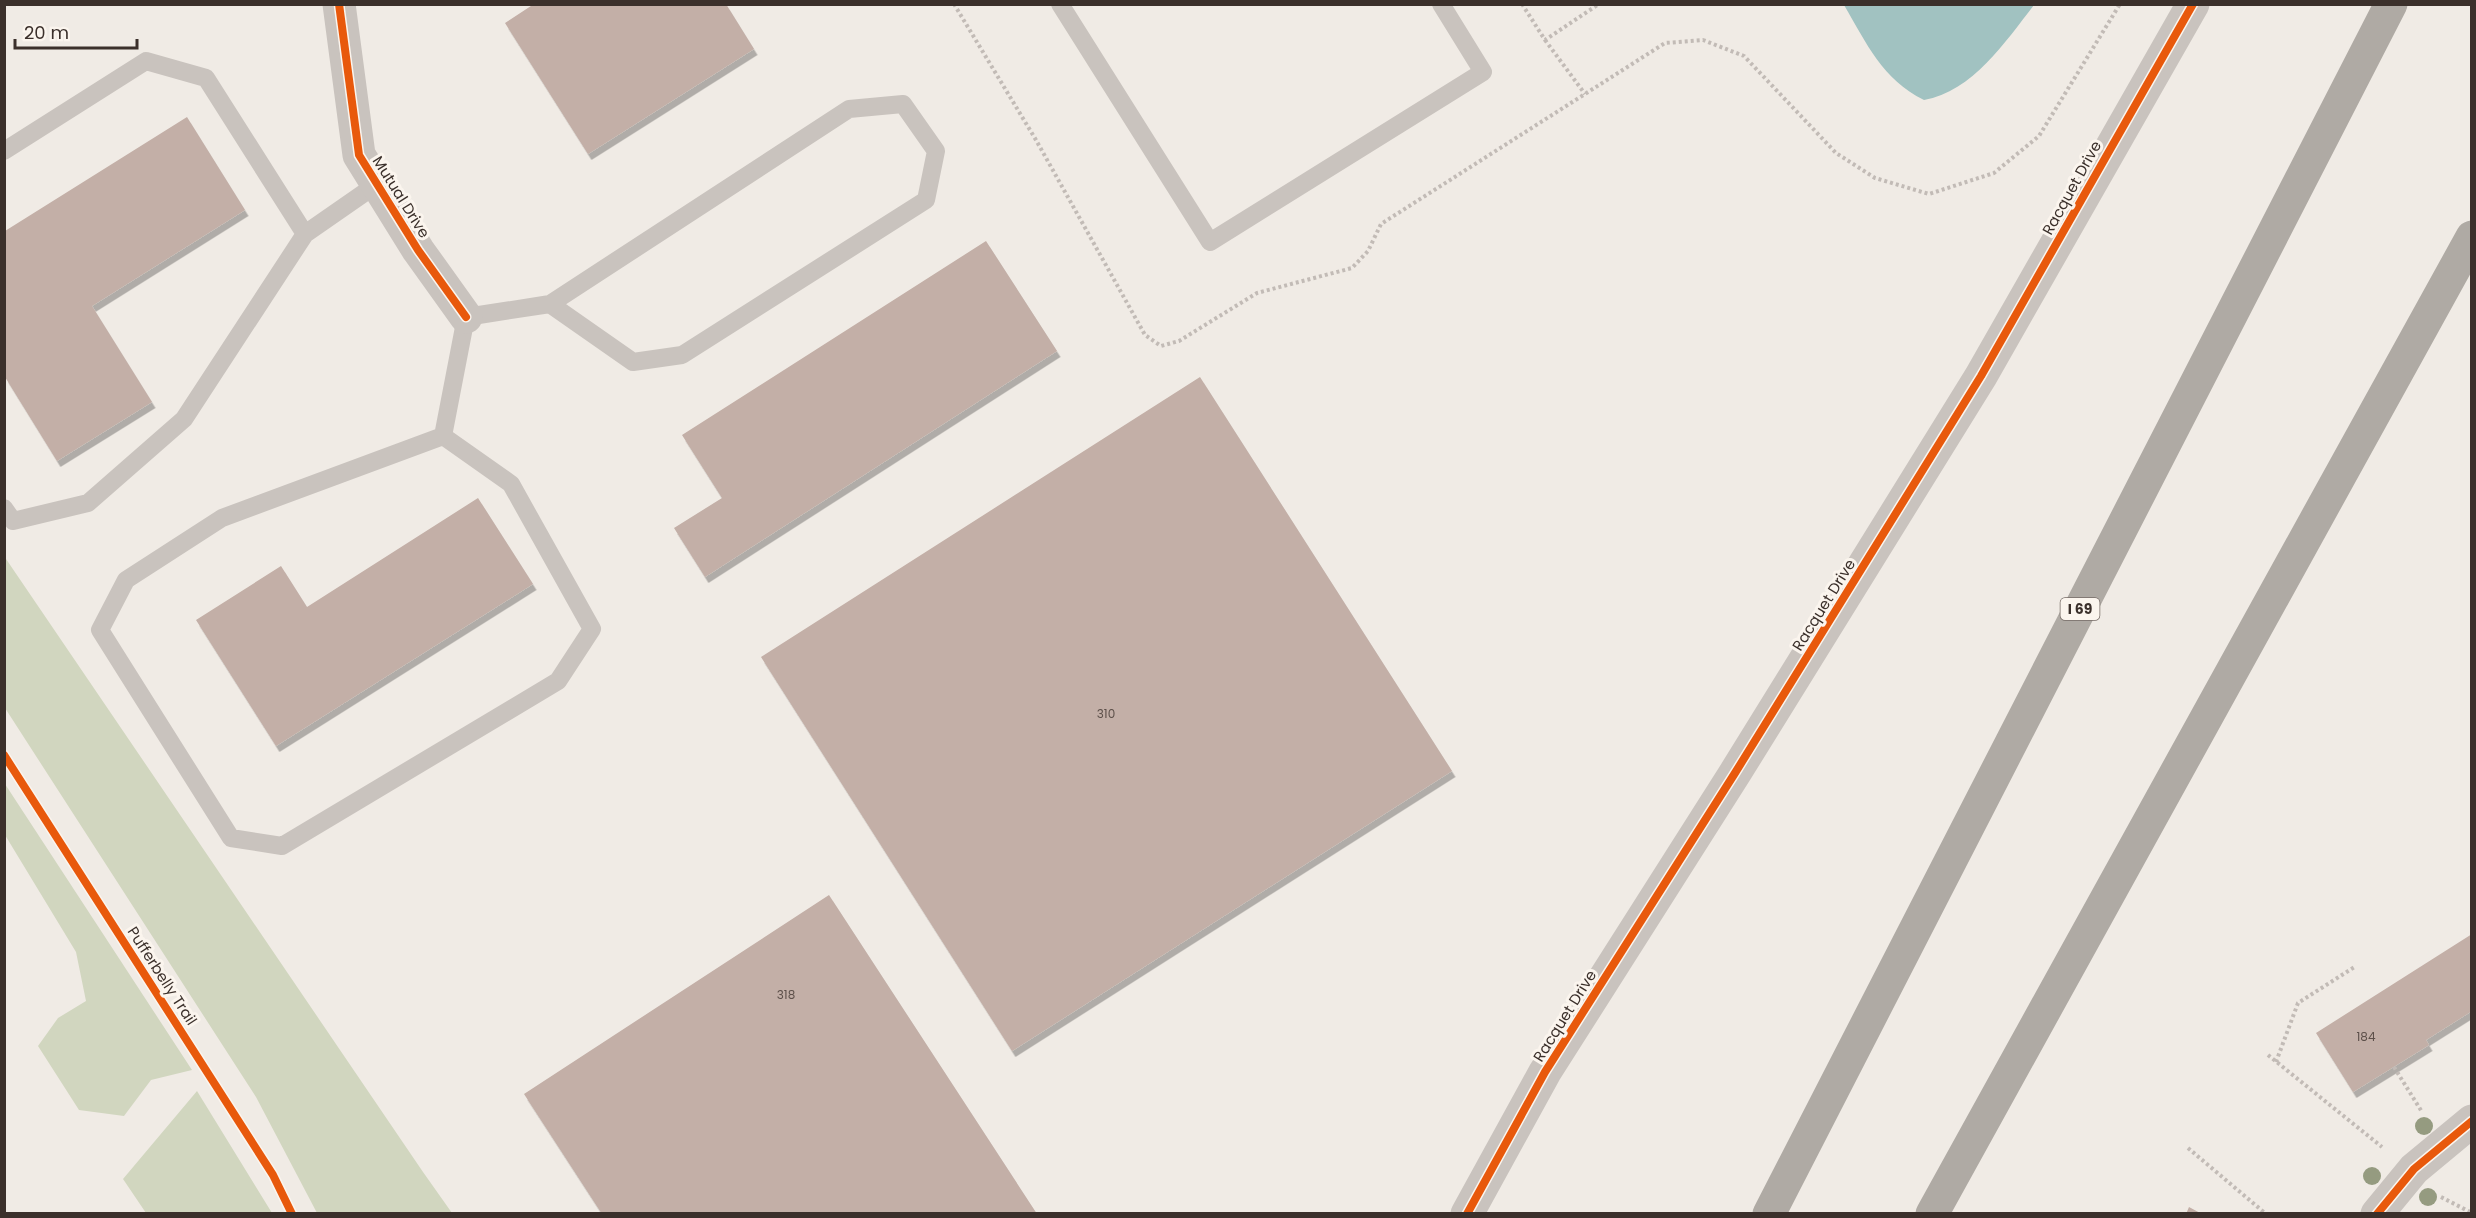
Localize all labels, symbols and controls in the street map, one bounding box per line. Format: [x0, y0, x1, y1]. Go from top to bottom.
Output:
scale bar [15, 12, 136, 50]
text: 20 m [24, 20, 69, 45]
street label: Racquet Drive [2037, 137, 2106, 239]
street label: Mutual Drive [368, 152, 435, 242]
street label: Racquet Drive [1787, 555, 1860, 655]
road number: I 69 [2060, 598, 2100, 620]
house number: 310 [1097, 705, 1115, 722]
street label: Pufferbelly Trail [123, 922, 202, 1029]
street label: Racquet Drive [1528, 966, 1601, 1066]
house number: 318 [777, 986, 795, 1003]
house number: 184 [2357, 1028, 2376, 1045]

